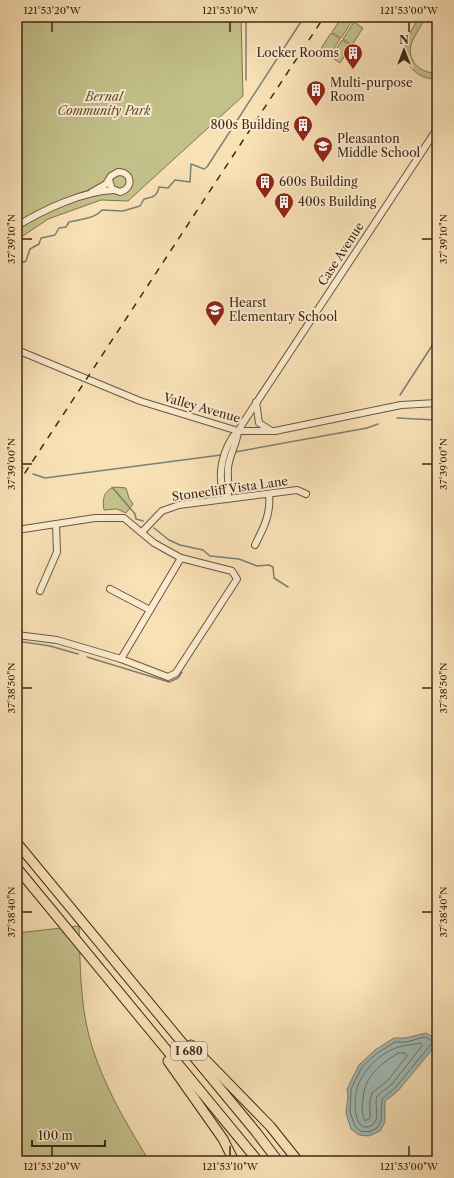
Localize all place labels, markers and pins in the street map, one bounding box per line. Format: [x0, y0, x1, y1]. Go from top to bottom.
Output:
building icon: Locker Rooms [342, 42, 364, 70]
place label: Locker Rooms [256, 45, 339, 60]
place label: Multi-purpose Room [330, 75, 413, 104]
building icon: Multi-purpose Room [305, 79, 327, 107]
building icon: 800s Building [292, 114, 314, 142]
place label: 800s Building [210, 117, 290, 132]
place label: Pleasanton Middle School [337, 131, 421, 160]
school or university icon: Pleasanton Middle School [312, 135, 334, 163]
building icon: 600s Building [254, 171, 276, 199]
place label: 600s Building [279, 174, 358, 189]
building icon: 400s Building [273, 191, 295, 219]
place label: 400s Building [298, 194, 377, 209]
place label: Hearst Elementary School [229, 295, 338, 324]
school or university icon: Hearst Elementary School [204, 299, 226, 327]

